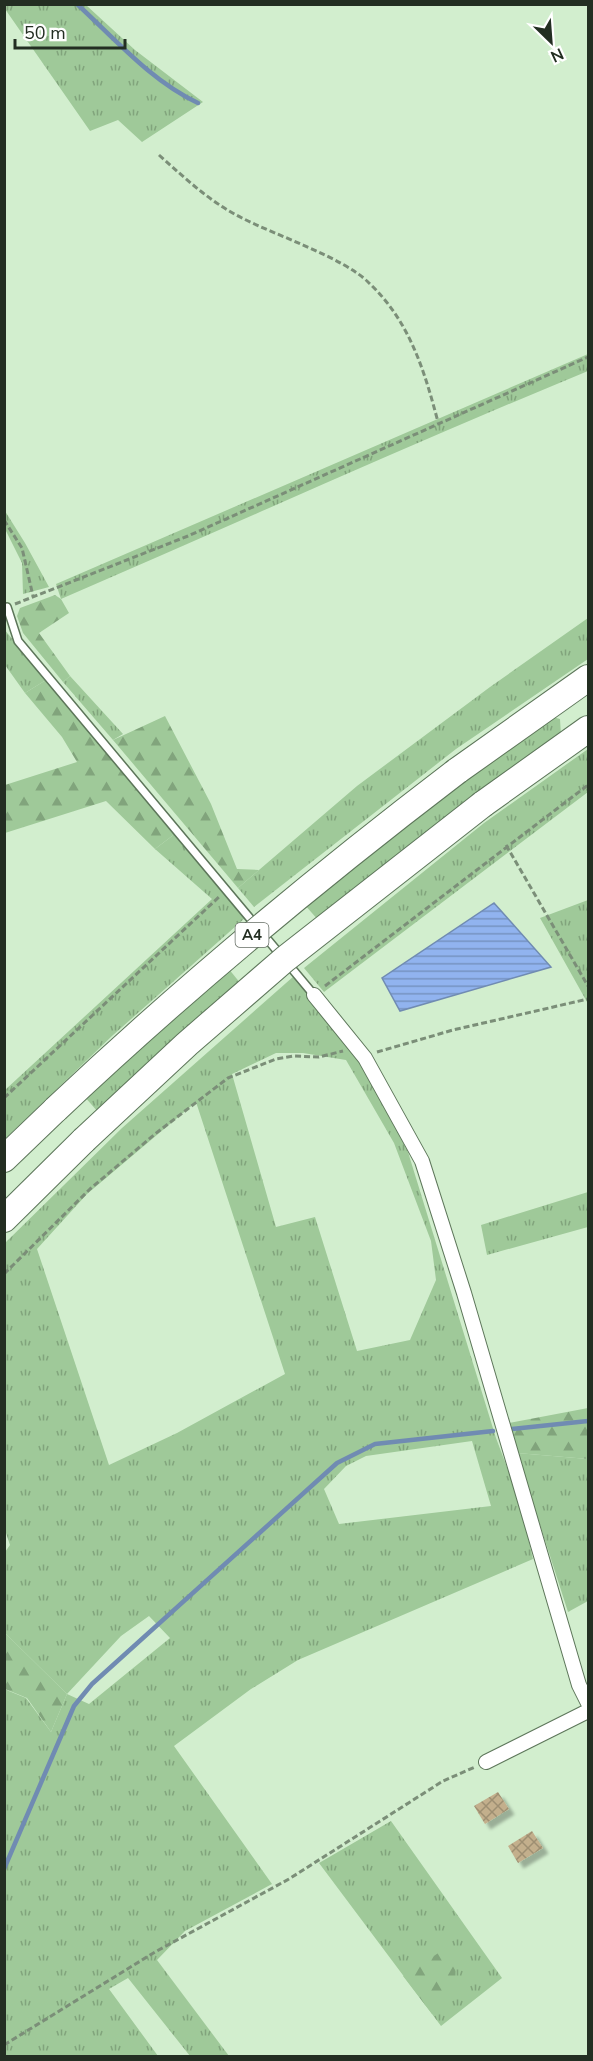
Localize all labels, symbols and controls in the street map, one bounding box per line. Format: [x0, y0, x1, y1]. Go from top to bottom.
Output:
scale bar [15, 12, 124, 50]
north arrow [521, 12, 581, 72]
text: 50 m [24, 21, 66, 45]
text: N [547, 42, 567, 67]
road number: A4 [236, 923, 268, 947]

